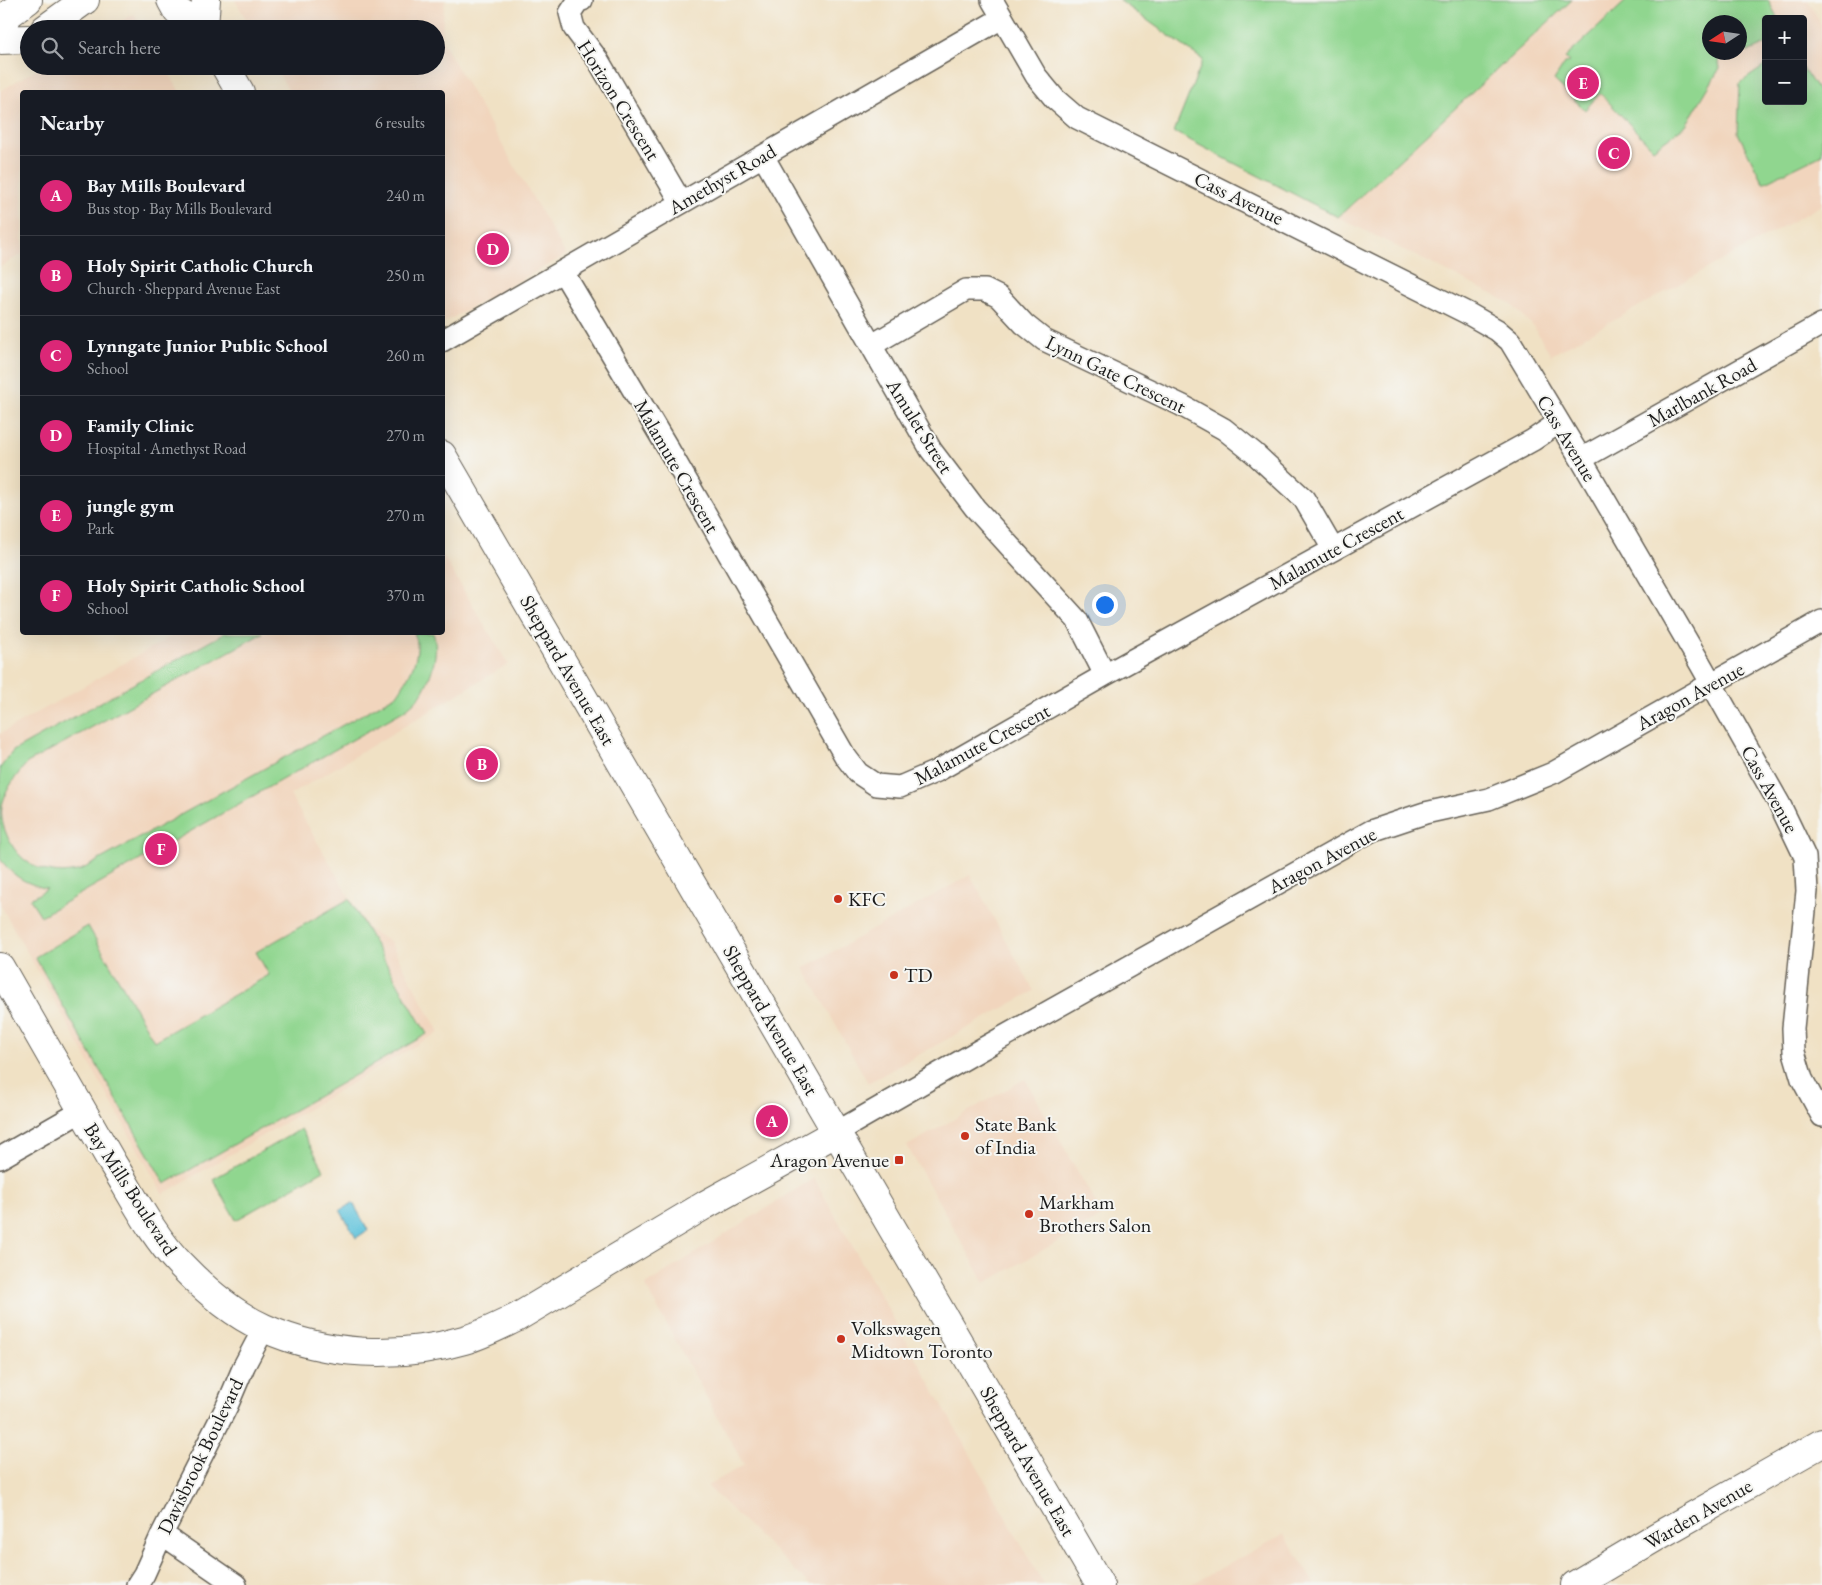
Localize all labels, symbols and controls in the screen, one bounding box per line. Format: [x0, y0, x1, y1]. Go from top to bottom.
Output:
north arrow [1702, 15, 1747, 60]
map controls [1762, 15, 1807, 105]
button: + [1762, 15, 1807, 60]
search box [20, 20, 445, 75]
icon: search [38, 34, 66, 62]
text: Search here [78, 35, 160, 60]
street label: Horizon Crescent [572, 35, 667, 166]
button: − [1762, 60, 1807, 105]
pin: E [1567, 64, 1599, 102]
text: Nearby [40, 109, 104, 136]
text: 6 results [375, 112, 425, 133]
pin: C [1598, 134, 1630, 172]
street label: Amethyst Road [663, 137, 781, 221]
street label: Cass Avenue [1190, 165, 1288, 231]
text: Bay Mills Boulevard [87, 173, 245, 198]
text: A [50, 185, 62, 206]
text: 240 m [386, 185, 425, 206]
text: Bus stop · Bay Mills Boulevard [87, 198, 272, 219]
pin: D [477, 230, 509, 268]
text: Holy Spirit Catholic Church [87, 253, 313, 278]
text: B [51, 265, 61, 286]
text: 250 m [386, 265, 425, 286]
text: Church · Sheppard Avenue East [87, 278, 280, 299]
street label: Lynn Gate Crescent [1042, 329, 1191, 419]
text: Lynngate Junior Public School [87, 333, 328, 358]
text: C [50, 345, 62, 366]
text: 260 m [386, 345, 425, 366]
street label: Marlbank Road [1643, 351, 1762, 433]
text: School [87, 358, 129, 379]
street label: Amulet Street [880, 373, 960, 479]
street label: Cass Avenue [1531, 390, 1603, 486]
street label: Malamute Crescent [628, 395, 726, 538]
text: Family Clinic [87, 413, 194, 438]
text: D [50, 425, 62, 446]
text: 270 m [386, 425, 425, 446]
text: Hospital · Amethyst Road [87, 438, 246, 459]
text: jungle gym [87, 493, 174, 518]
street label: Malamute Crescent [1264, 500, 1409, 596]
text: E [51, 505, 61, 526]
text: 270 m [386, 505, 425, 526]
text: Park [87, 518, 114, 539]
text: Holy Spirit Catholic School [87, 573, 305, 598]
text: F [52, 585, 60, 606]
text: 370 m [386, 585, 425, 606]
street label: Sheppard Avenue East [514, 590, 622, 750]
your location [1092, 592, 1118, 618]
text: School [87, 598, 129, 619]
street label: Aragon Avenue [1631, 656, 1749, 737]
street label: Malamute Crescent [910, 697, 1055, 791]
street label: Cass Avenue [1735, 740, 1805, 838]
pin: B [466, 745, 498, 783]
street label: Aragon Avenue [1262, 820, 1381, 900]
pin: F [145, 830, 177, 868]
place label: KFC [848, 886, 886, 912]
marker: KFC [832, 893, 844, 905]
street label: Sheppard Avenue East [717, 940, 825, 1100]
place label: TD [904, 962, 932, 988]
marker: TD [888, 969, 900, 981]
pin: A [756, 1102, 788, 1140]
place label: State Bank of India [975, 1111, 1057, 1160]
street label: Bay Mills Boulevard [78, 1118, 184, 1261]
marker: State Bank of India [959, 1130, 971, 1142]
place label: Aragon Avenue [769, 1147, 889, 1173]
marker: Aragon Avenue [893, 1154, 905, 1166]
place label: Markham Brothers Salon [1039, 1189, 1152, 1238]
marker: Markham Brothers Salon [1023, 1208, 1035, 1220]
place label: Volkswagen Midtown Toronto [851, 1315, 993, 1364]
marker: Volkswagen Midtown Toronto [835, 1333, 847, 1345]
street label: Davisbrook Boulevard [151, 1373, 249, 1538]
street label: Sheppard Avenue East [974, 1381, 1082, 1541]
street label: Warden Avenue [1639, 1472, 1757, 1555]

